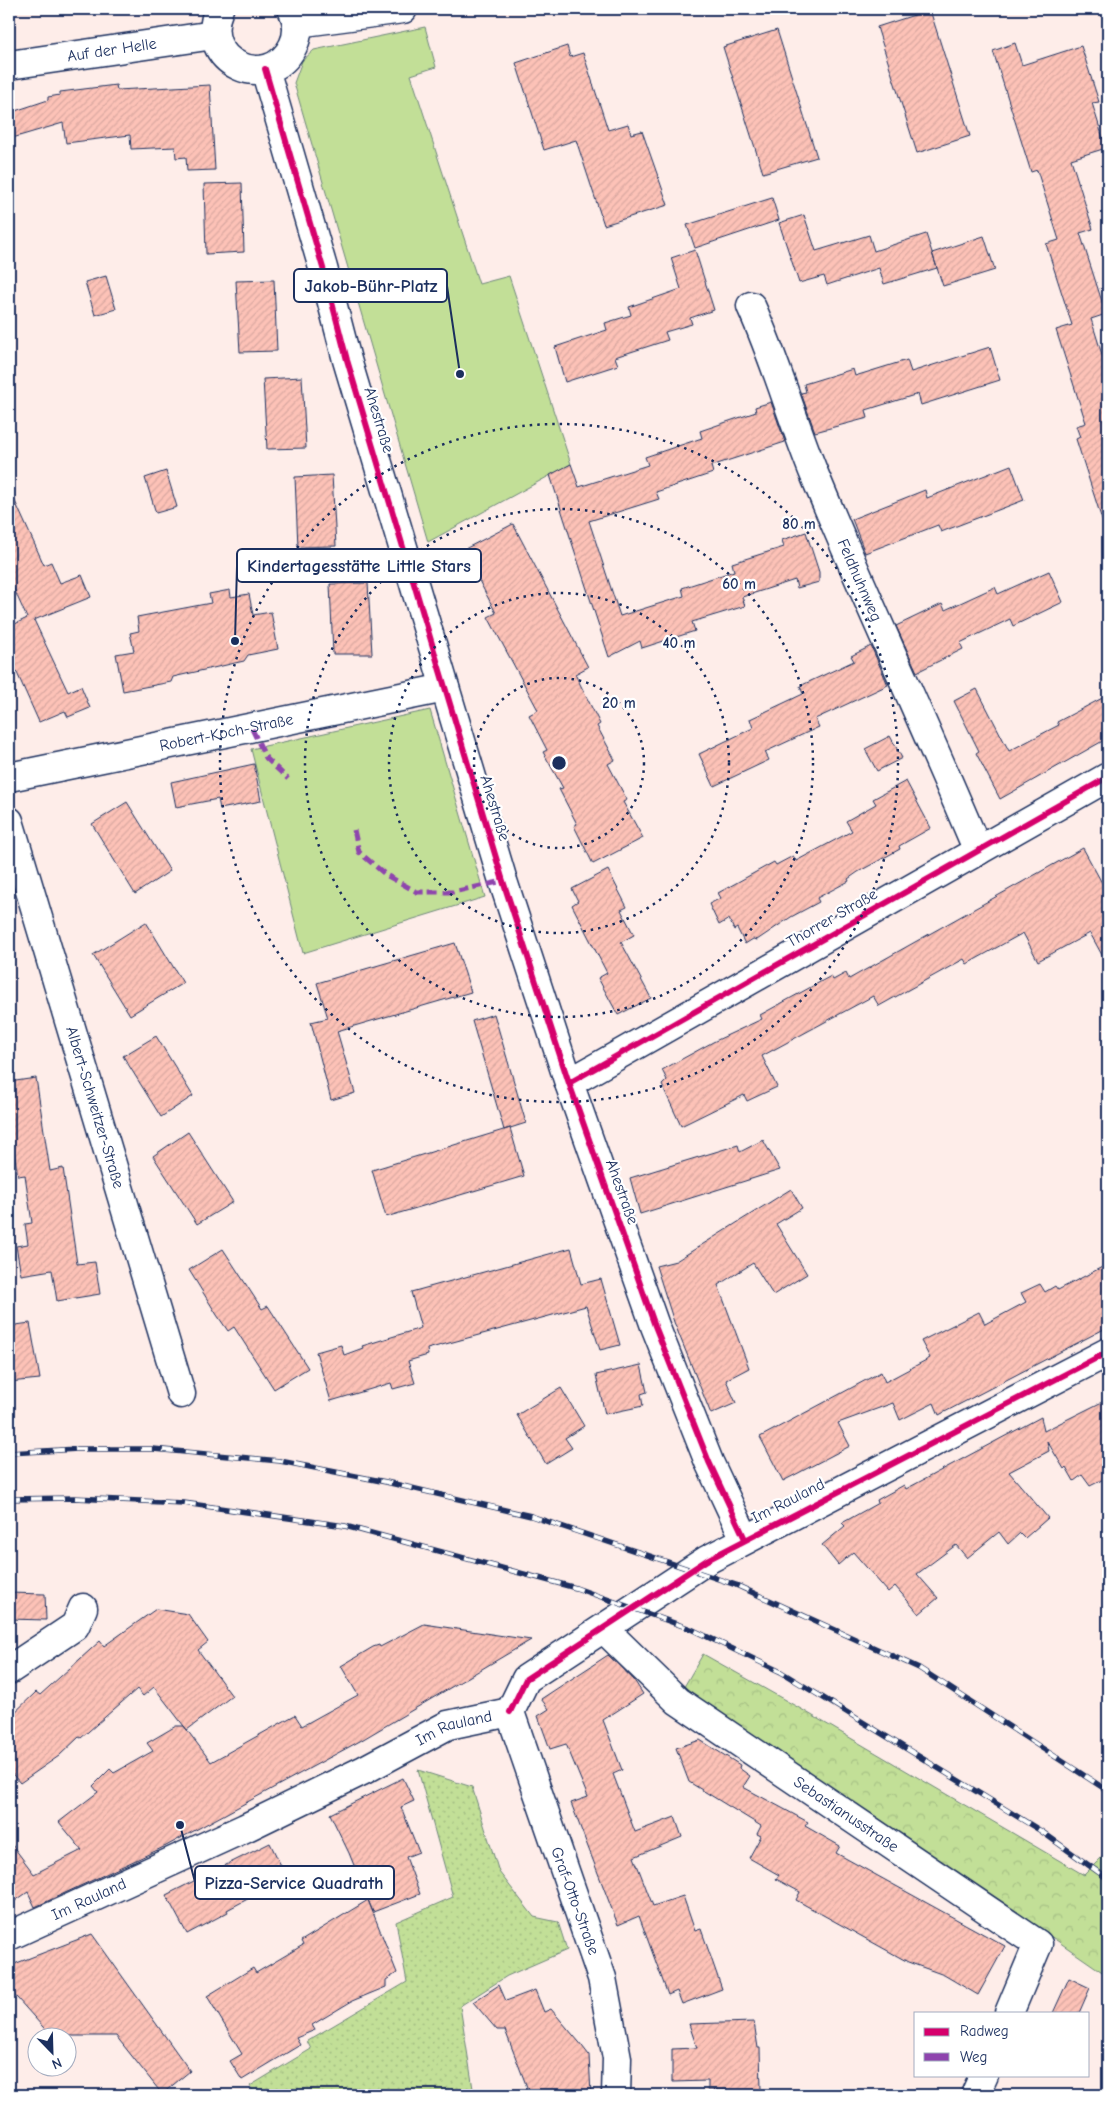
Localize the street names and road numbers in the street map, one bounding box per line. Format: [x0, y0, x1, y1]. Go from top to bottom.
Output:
street label: Auf der Helle [66, 35, 158, 65]
street label: Ahestraße [360, 385, 398, 455]
street label: Feldhuhnweg [834, 536, 885, 624]
street label: Robert-Koch-Straße [158, 710, 295, 755]
street label: Ahestraße [476, 773, 514, 843]
street label: Thorrer Straße [783, 885, 881, 951]
street label: Albert-Schweitzer-Straße [62, 1024, 128, 1191]
street label: Ahestraße [602, 1157, 642, 1227]
street label: Im Rauland [748, 1475, 828, 1527]
street label: Im Rauland [413, 1707, 494, 1750]
street label: Sebastianusstraße [790, 1773, 902, 1856]
street label: Graf-Otto-Straße [547, 1845, 603, 1957]
street label: Im Rauland [49, 1875, 129, 1924]

